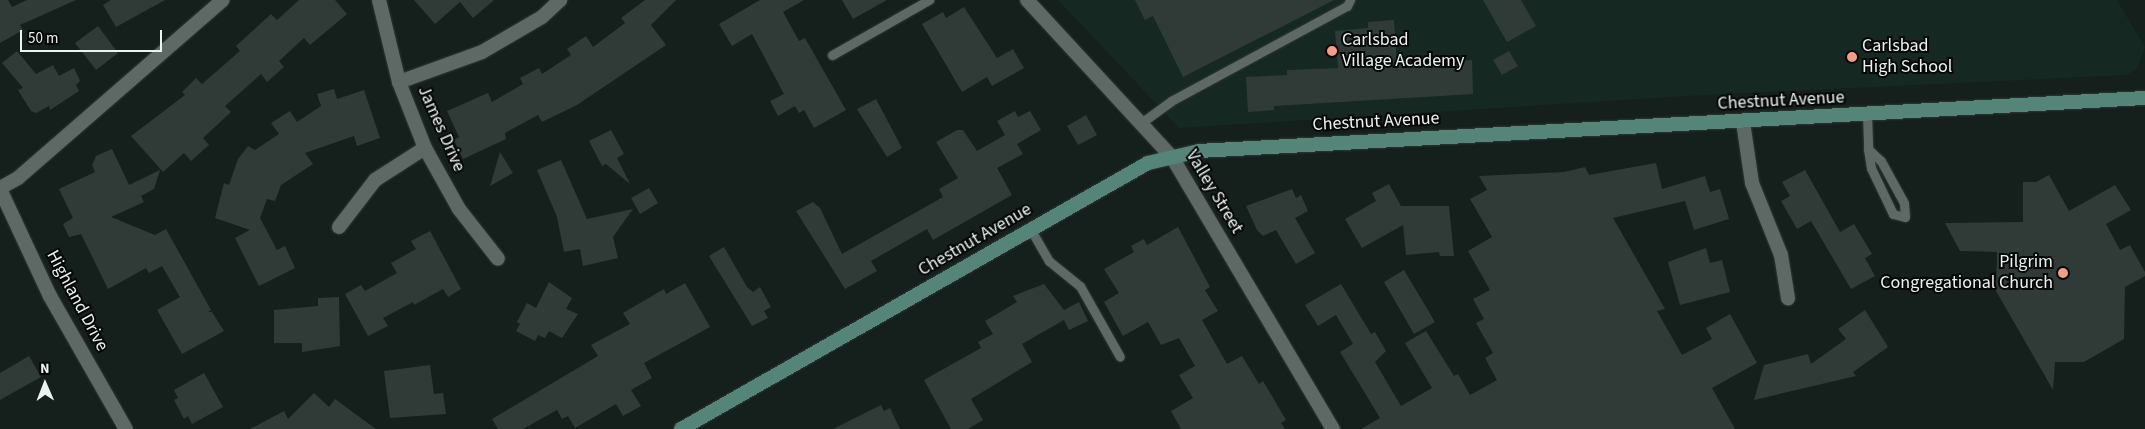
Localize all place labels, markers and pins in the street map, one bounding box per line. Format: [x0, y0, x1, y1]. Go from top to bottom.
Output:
place label: Carlsbad Village Academy [1342, 30, 1464, 72]
place label: Carlsbad High School [1862, 36, 1952, 78]
marker: Carlsbad Village Academy [1326, 45, 1338, 57]
marker: Carlsbad High School [1846, 51, 1858, 63]
place label: Pilgrim Congregational Church [1880, 252, 2053, 294]
marker: Pilgrim Congregational Church [2057, 267, 2069, 279]

